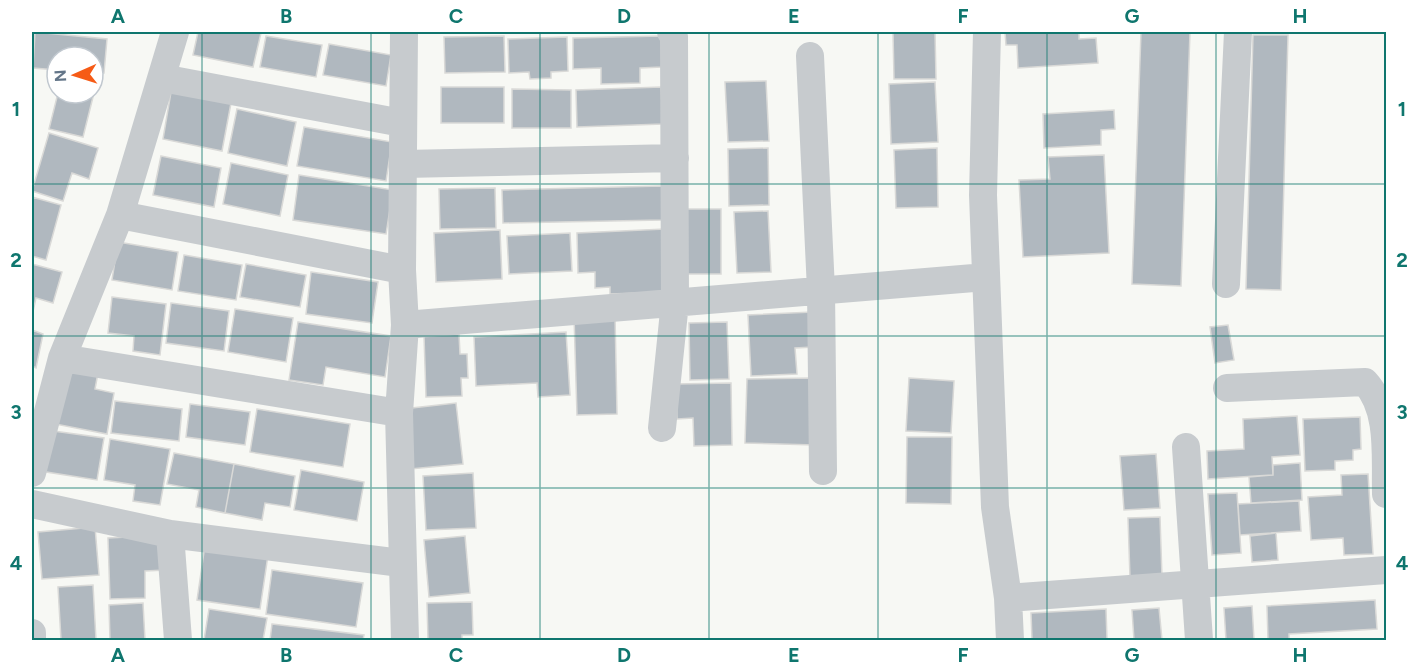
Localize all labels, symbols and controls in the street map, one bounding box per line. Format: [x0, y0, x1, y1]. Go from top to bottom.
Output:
text: A [111, 4, 126, 28]
text: B [280, 4, 292, 28]
text: C [449, 4, 463, 28]
text: D [617, 4, 631, 28]
text: E [788, 4, 800, 28]
text: F [957, 4, 969, 28]
text: G [1125, 4, 1140, 28]
text: H [1293, 4, 1308, 28]
north arrow [45, 45, 105, 105]
text: N [51, 69, 70, 82]
text: 1 [12, 97, 20, 121]
text: 1 [1398, 97, 1406, 121]
text: 2 [10, 248, 22, 272]
text: 2 [1396, 248, 1408, 272]
text: 3 [10, 400, 22, 424]
text: 3 [1396, 400, 1408, 424]
text: 4 [10, 551, 23, 575]
text: 4 [1396, 551, 1409, 575]
text: A [111, 643, 126, 667]
text: B [280, 643, 292, 667]
text: C [449, 643, 463, 667]
text: D [617, 643, 631, 667]
text: E [788, 643, 800, 667]
text: F [957, 643, 969, 667]
text: G [1125, 643, 1140, 667]
text: H [1293, 643, 1308, 667]

